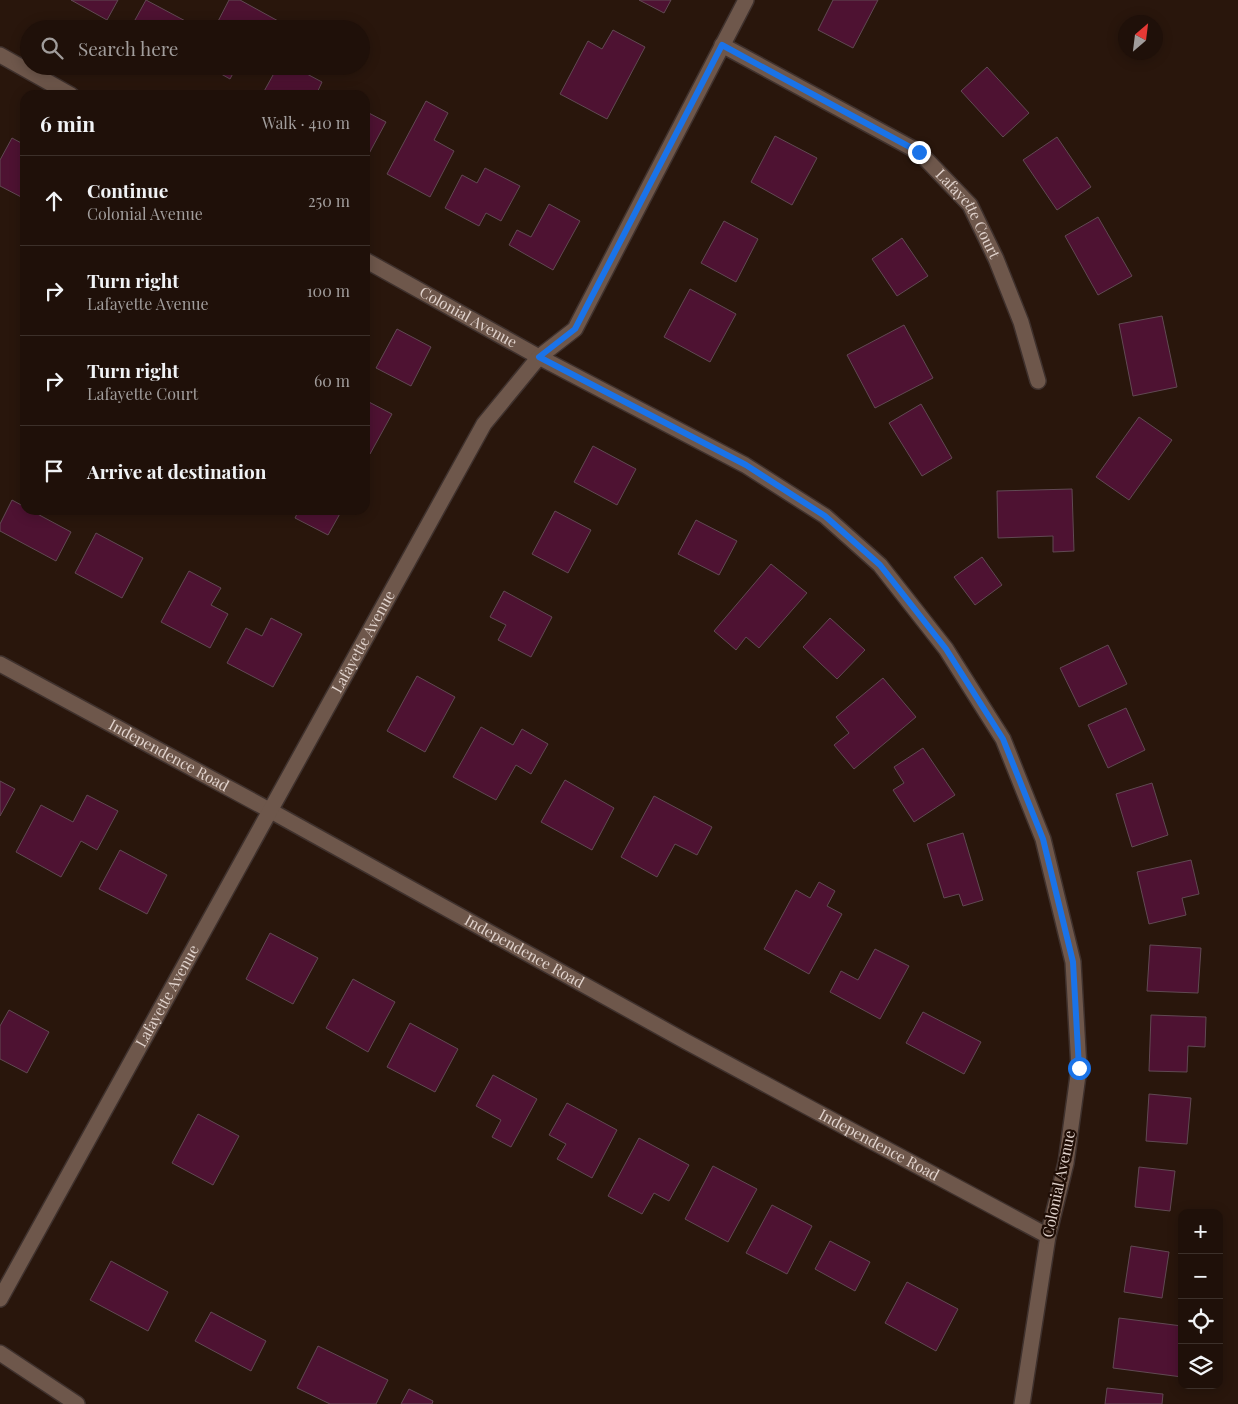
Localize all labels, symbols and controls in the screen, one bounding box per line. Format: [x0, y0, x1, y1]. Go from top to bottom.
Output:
north arrow [1118, 15, 1163, 60]
search box [20, 20, 370, 75]
icon: search [38, 34, 66, 62]
text: Search here [78, 35, 178, 61]
text: 6 min [40, 109, 95, 137]
text: Walk · 410 m [262, 112, 350, 133]
route end [908, 141, 931, 164]
street label: Lafayette Court [932, 164, 1006, 262]
text: Continue [87, 177, 168, 203]
icon: ahead [40, 187, 68, 215]
text: 250 m [308, 190, 350, 211]
text: Colonial Avenue [87, 203, 203, 224]
text: Turn right [87, 267, 179, 293]
icon: right [40, 277, 68, 305]
text: 100 m [307, 280, 350, 301]
street label: Colonial Avenue [416, 281, 521, 352]
text: Lafayette Avenue [87, 293, 209, 314]
text: Turn right [87, 357, 179, 383]
icon: right [40, 367, 68, 395]
text: 60 m [314, 370, 350, 391]
text: Lafayette Court [87, 383, 198, 404]
icon: arrive [40, 457, 68, 485]
text: Arrive at destination [87, 458, 267, 484]
street label: Lafayette Avenue [326, 587, 399, 696]
street label: Independence Road [106, 714, 233, 795]
street label: Independence Road [461, 910, 588, 992]
street label: Lafayette Avenue [130, 941, 203, 1051]
route start [1068, 1057, 1091, 1080]
street label: Independence Road [816, 1104, 943, 1185]
street label: Colonial Avenue [1037, 1129, 1079, 1239]
map controls [1178, 1209, 1223, 1389]
button: + [1178, 1209, 1223, 1254]
button: − [1178, 1254, 1223, 1299]
button: locate [1178, 1299, 1223, 1344]
button: layers [1178, 1344, 1223, 1389]

